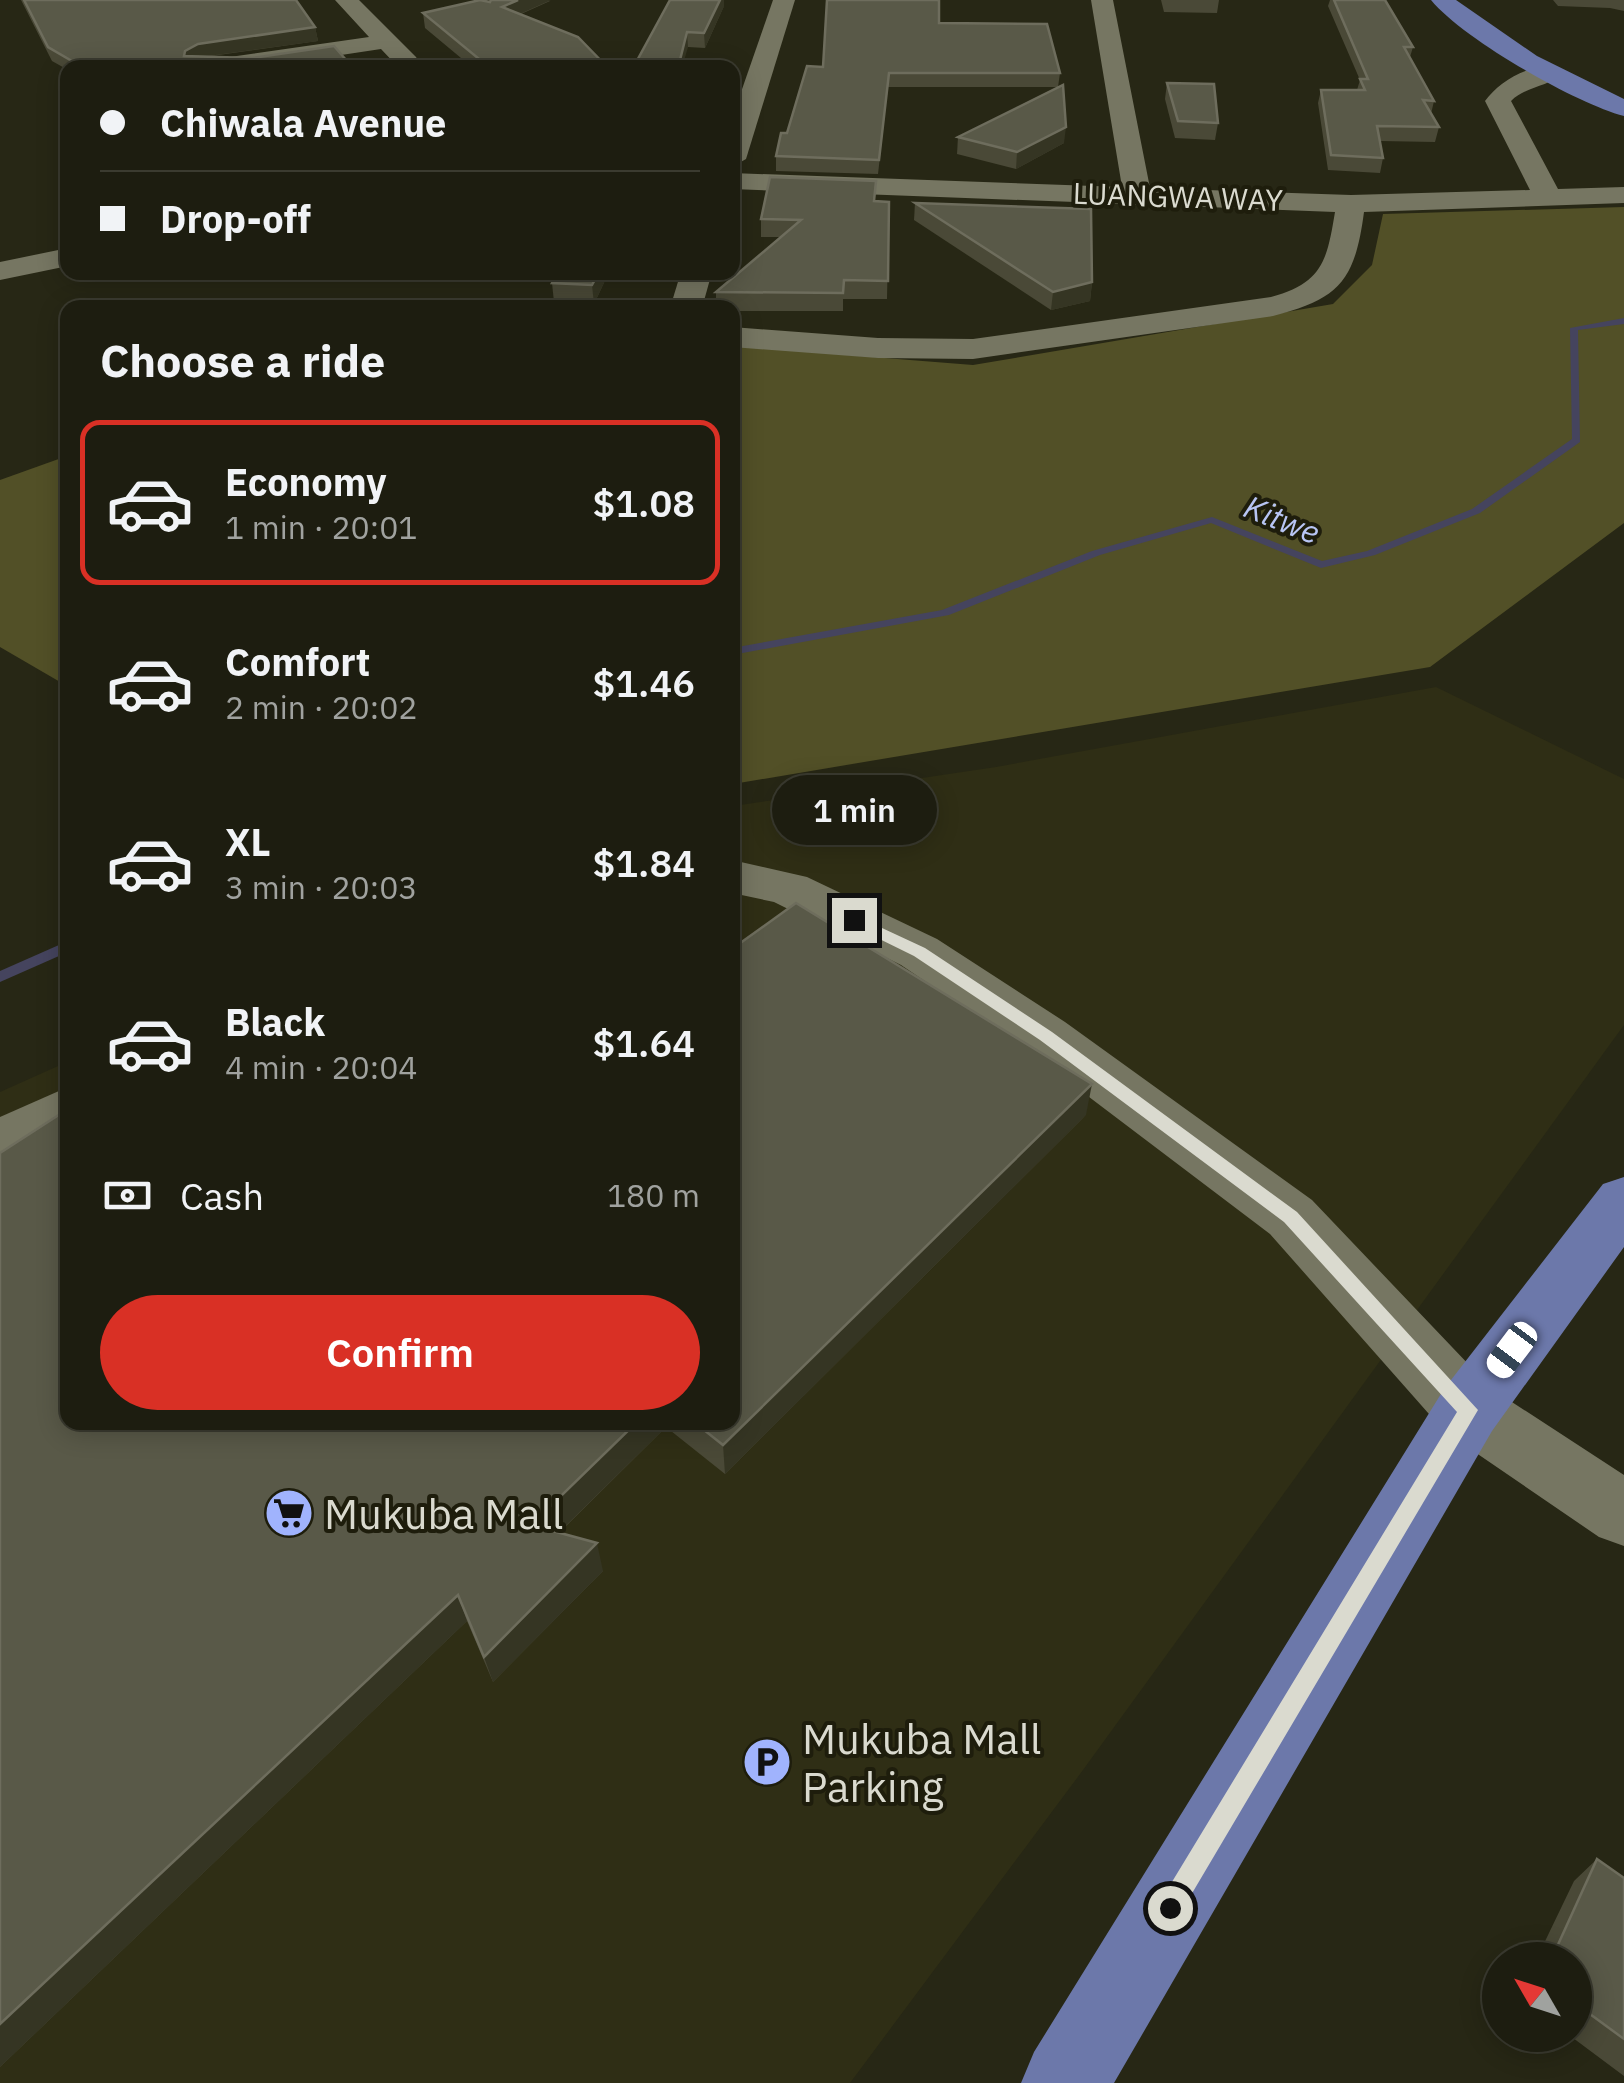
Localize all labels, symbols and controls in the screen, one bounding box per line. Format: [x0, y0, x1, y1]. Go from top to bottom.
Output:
text: Chiwala Avenue [160, 98, 446, 147]
street label: LUANGWA WAY [1072, 173, 1284, 219]
text: Drop-off [160, 194, 311, 243]
text: Choose a ride [100, 331, 385, 389]
text: Economy [225, 457, 387, 506]
icon: car [105, 458, 195, 548]
text: $1.08 [592, 478, 695, 527]
water label: Kitwe [1238, 485, 1326, 553]
text: 1 min · 20:01 [225, 506, 418, 548]
text: Comfort [225, 637, 370, 686]
icon: car [105, 638, 195, 728]
text: $1.46 [592, 658, 695, 707]
text: 2 min · 20:02 [225, 686, 418, 728]
callout: 1 min [772, 775, 936, 845]
text: 1 min [813, 789, 896, 831]
text: XL [225, 817, 271, 866]
icon: car [105, 818, 195, 908]
text: $1.84 [592, 838, 695, 887]
text: 3 min · 20:03 [225, 866, 418, 908]
route end [832, 898, 877, 943]
text: Black [225, 997, 325, 1046]
icon: car [105, 998, 195, 1088]
text: $1.64 [592, 1018, 695, 1067]
text: 4 min · 20:04 [225, 1046, 418, 1088]
icon: cash [100, 1168, 155, 1223]
text: Cash [180, 1171, 264, 1220]
text: 180 m [607, 1174, 700, 1216]
button: Confirm [100, 1295, 700, 1410]
car [1482, 1317, 1542, 1383]
place label: Mukuba Mall [324, 1486, 563, 1541]
supermarket icon: Mukuba Mall [263, 1487, 315, 1539]
place label: Mukuba Mall Parking [802, 1711, 1041, 1814]
parking icon: Mukuba Mall Parking [741, 1736, 793, 1788]
route start [1148, 1886, 1193, 1931]
north arrow [1482, 1942, 1592, 2052]
map controls [1482, 1942, 1592, 2052]

